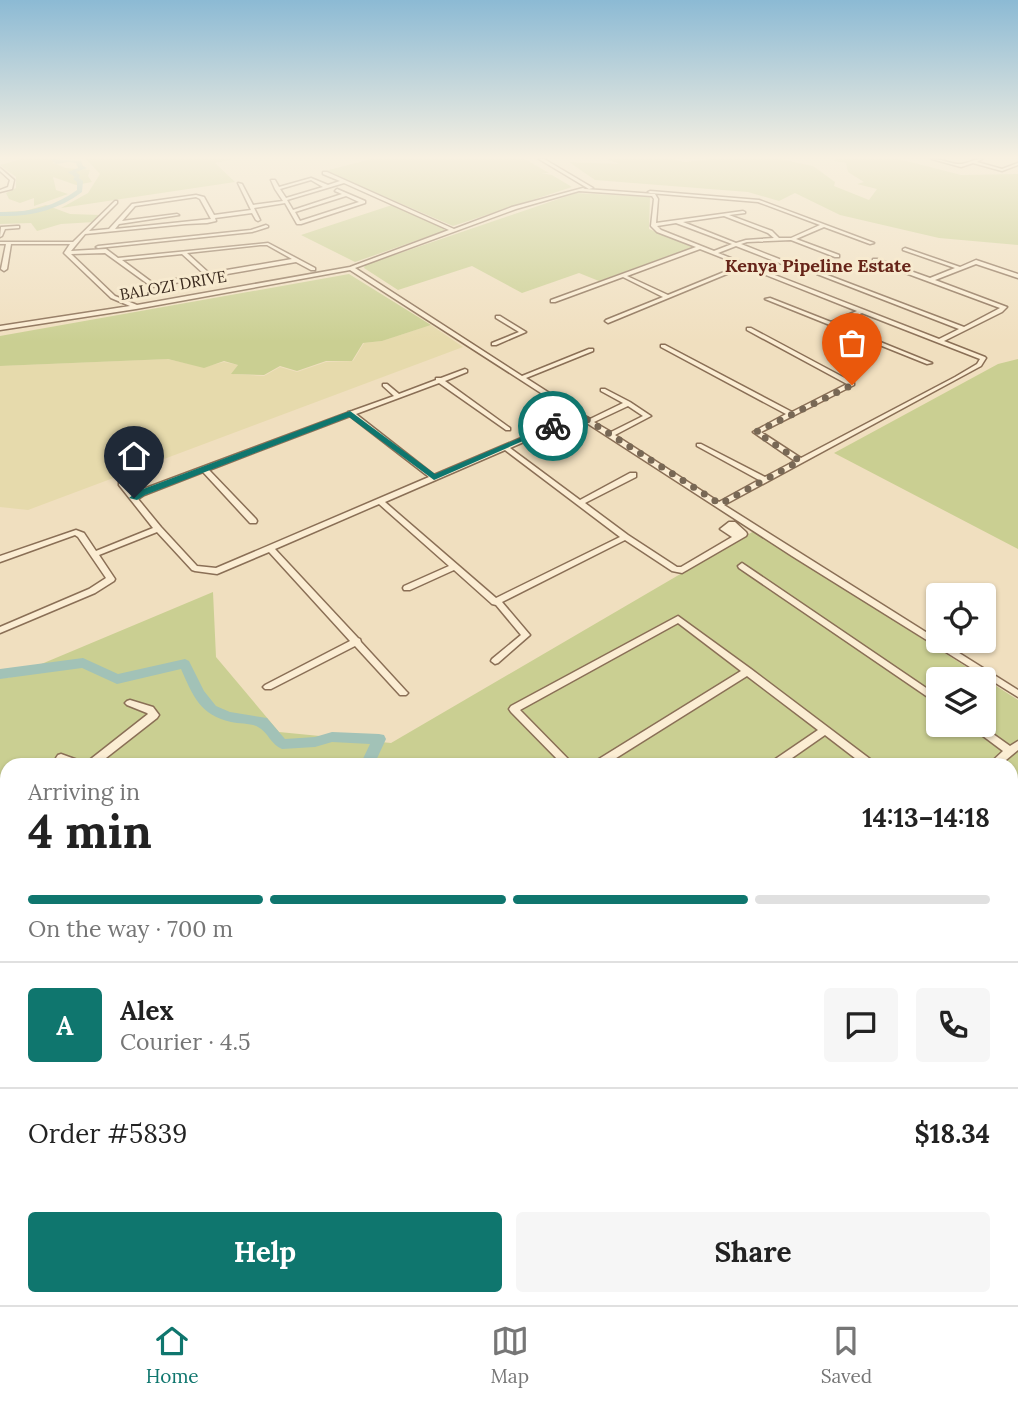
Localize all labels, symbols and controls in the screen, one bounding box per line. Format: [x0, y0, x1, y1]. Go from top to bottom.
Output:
district label: Kenya Pipeline Estate [725, 254, 911, 277]
street label: BALOZI DRIVE [118, 266, 228, 304]
pin [822, 313, 882, 385]
icon: bag [833, 324, 871, 362]
courier [518, 391, 588, 461]
icon: bike [534, 407, 572, 445]
pin [104, 426, 164, 498]
icon: home [115, 437, 153, 475]
map controls [926, 583, 996, 737]
button: locate [926, 583, 996, 653]
button: layers [926, 667, 996, 737]
text: Arriving in [28, 777, 140, 806]
text: 14:13–14:18 [862, 801, 990, 834]
text: 4 min [28, 802, 152, 861]
text: On the way · 700 m [28, 914, 233, 943]
button: chat [824, 988, 898, 1062]
button: phone [916, 988, 990, 1062]
text: Alex [120, 994, 174, 1027]
text: A [56, 1009, 74, 1042]
text: Courier · 4.5 [120, 1027, 251, 1056]
text: Order #5839 [28, 1117, 187, 1150]
text: $18.34 [914, 1117, 990, 1150]
button: Help [28, 1212, 502, 1292]
button: Share [516, 1212, 990, 1292]
tab: Home [146, 1322, 199, 1388]
tab: Map [490, 1322, 529, 1388]
tab: Saved [821, 1322, 872, 1388]

